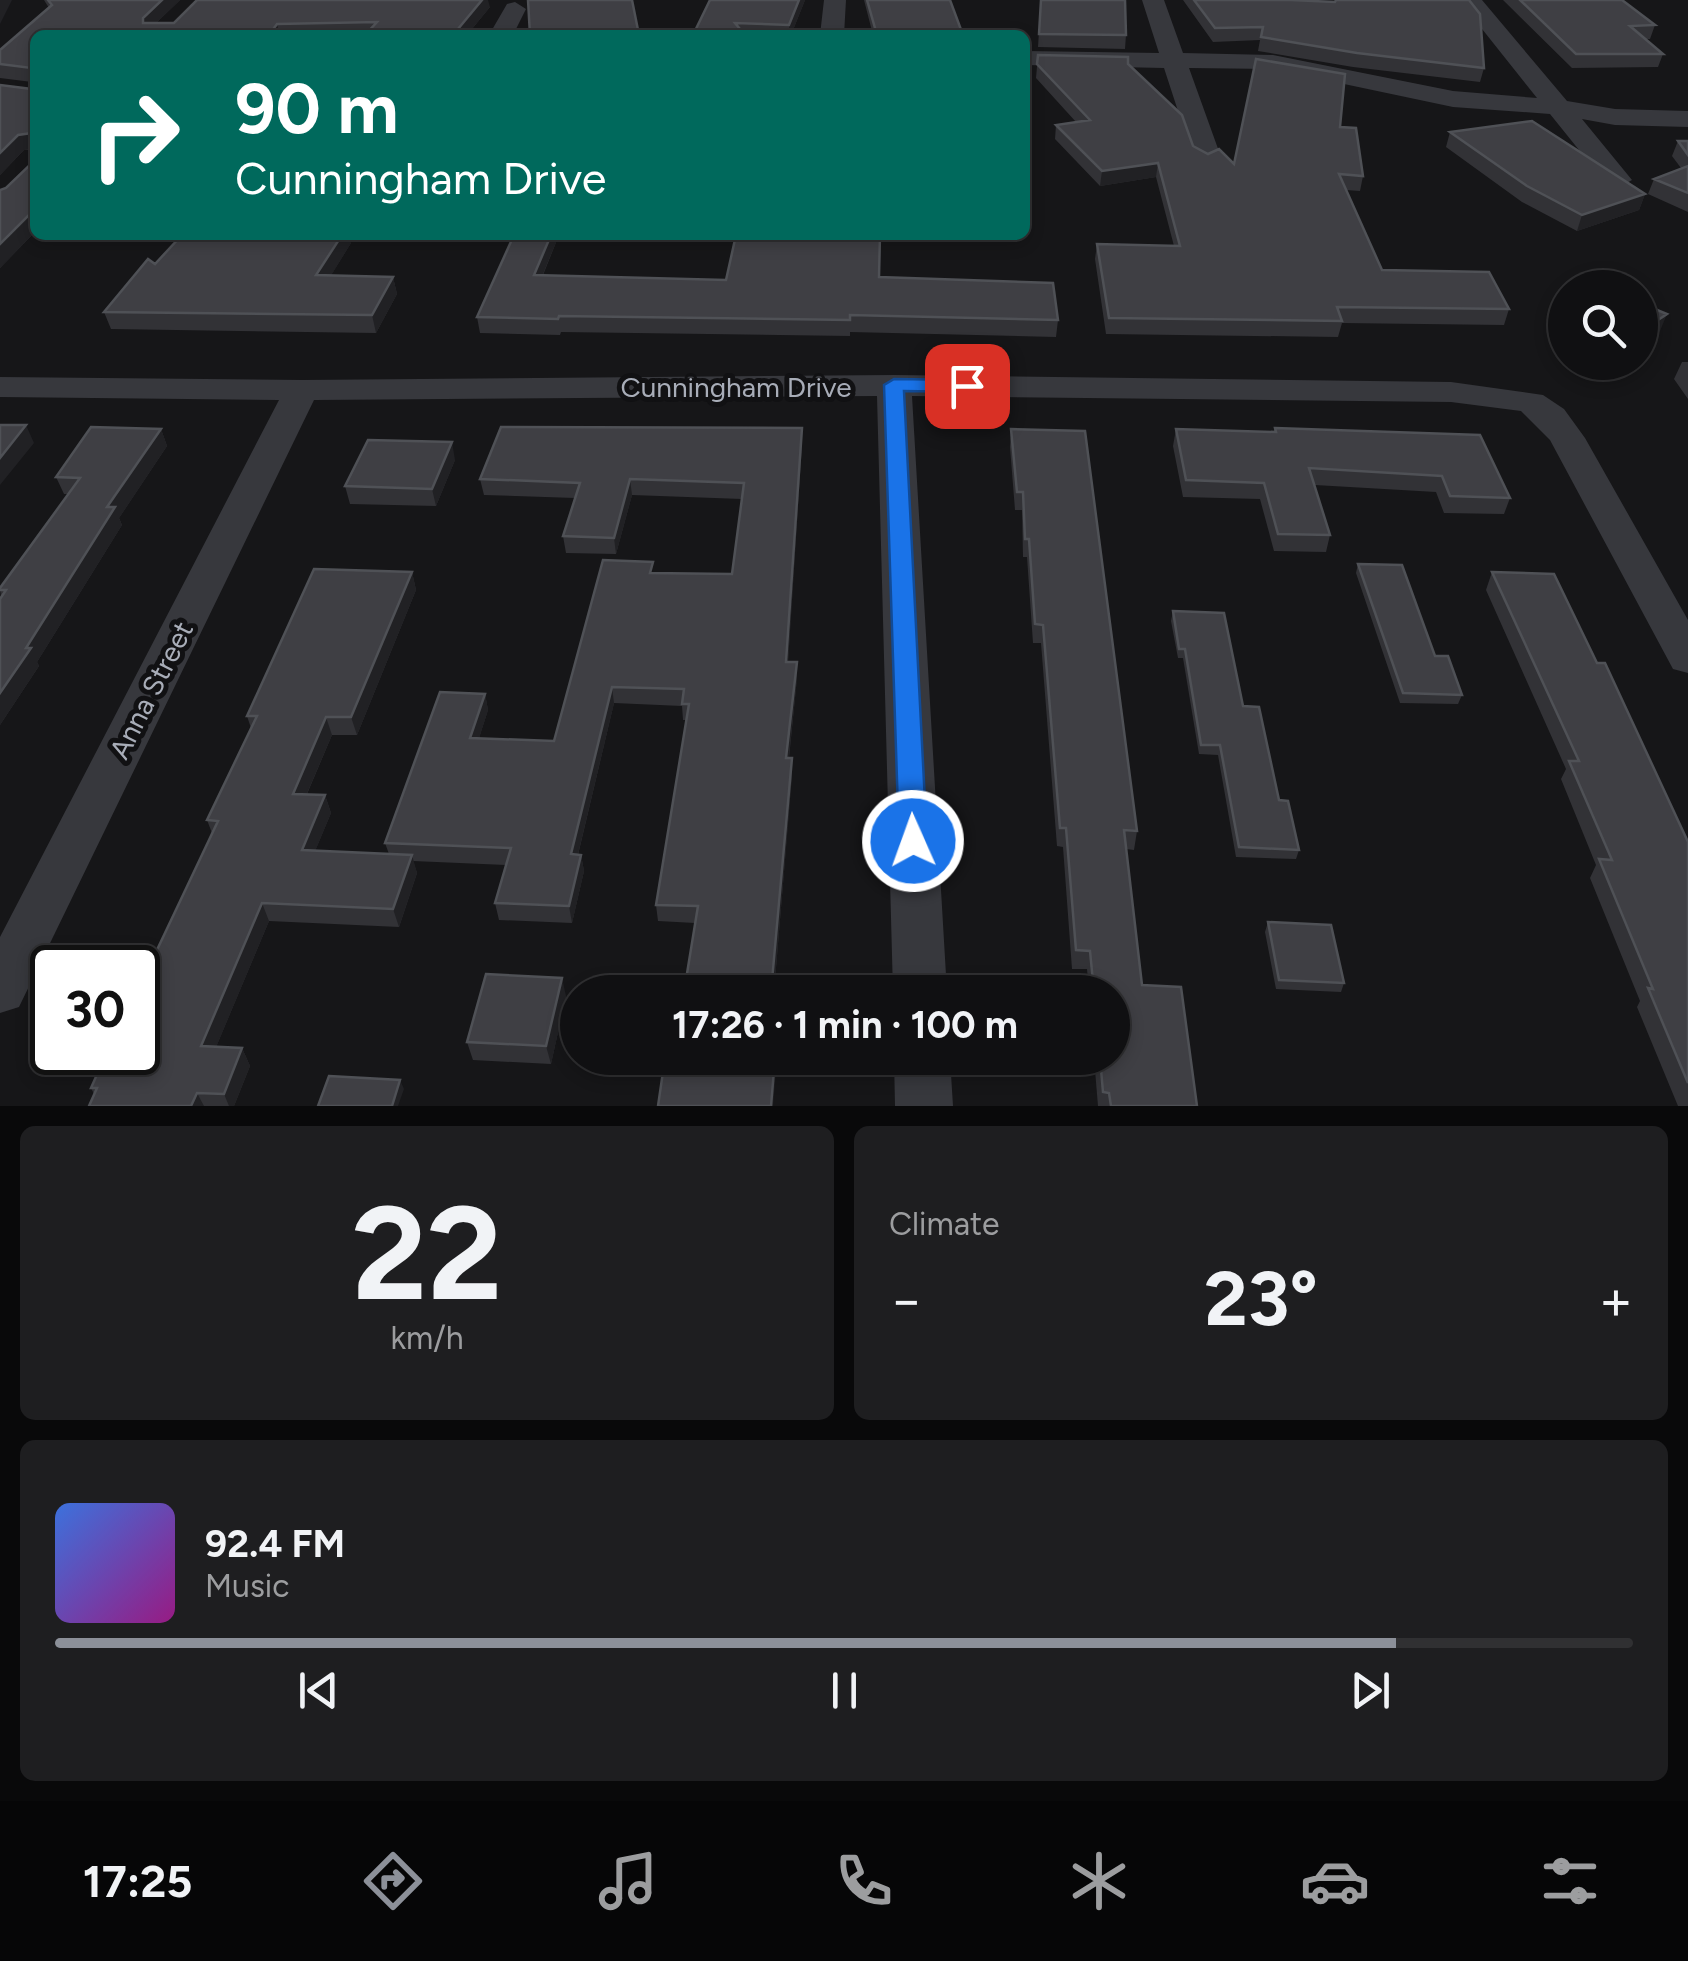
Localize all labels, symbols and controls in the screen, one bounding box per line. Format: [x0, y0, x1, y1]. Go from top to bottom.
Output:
text: 90 m [235, 66, 399, 151]
icon: right [70, 70, 200, 200]
text: Cunningham Drive [235, 151, 606, 205]
map controls [1548, 270, 1658, 380]
button: search [1548, 270, 1658, 380]
pin [925, 344, 1010, 429]
icon: arrive [940, 359, 995, 414]
street label: Cunningham Drive [620, 370, 852, 404]
street label: Anna Street [102, 616, 200, 764]
position arrow [861, 789, 965, 893]
speed limit sign: 30 [30, 945, 160, 1075]
text: 17:26 · 1 min · 100 m [672, 1002, 1018, 1048]
text: 22 [352, 1176, 502, 1332]
text: Climate [889, 1205, 1000, 1243]
text: 23° [1204, 1254, 1318, 1344]
text: − [889, 1267, 923, 1333]
text: + [1599, 1267, 1633, 1333]
text: km/h [390, 1319, 464, 1357]
text: 92.4 FM [205, 1521, 345, 1567]
text: Music [205, 1567, 290, 1605]
icon: previous [291, 1663, 346, 1718]
icon: pause [817, 1663, 872, 1718]
icon: next [1343, 1663, 1398, 1718]
icon: directions [358, 1846, 428, 1916]
icon: music [593, 1846, 663, 1916]
icon: phone [829, 1846, 899, 1916]
icon: climate [1064, 1846, 1134, 1916]
icon: car [1300, 1846, 1370, 1916]
icon: filters [1535, 1846, 1605, 1916]
text: 17:25 [83, 1854, 192, 1908]

